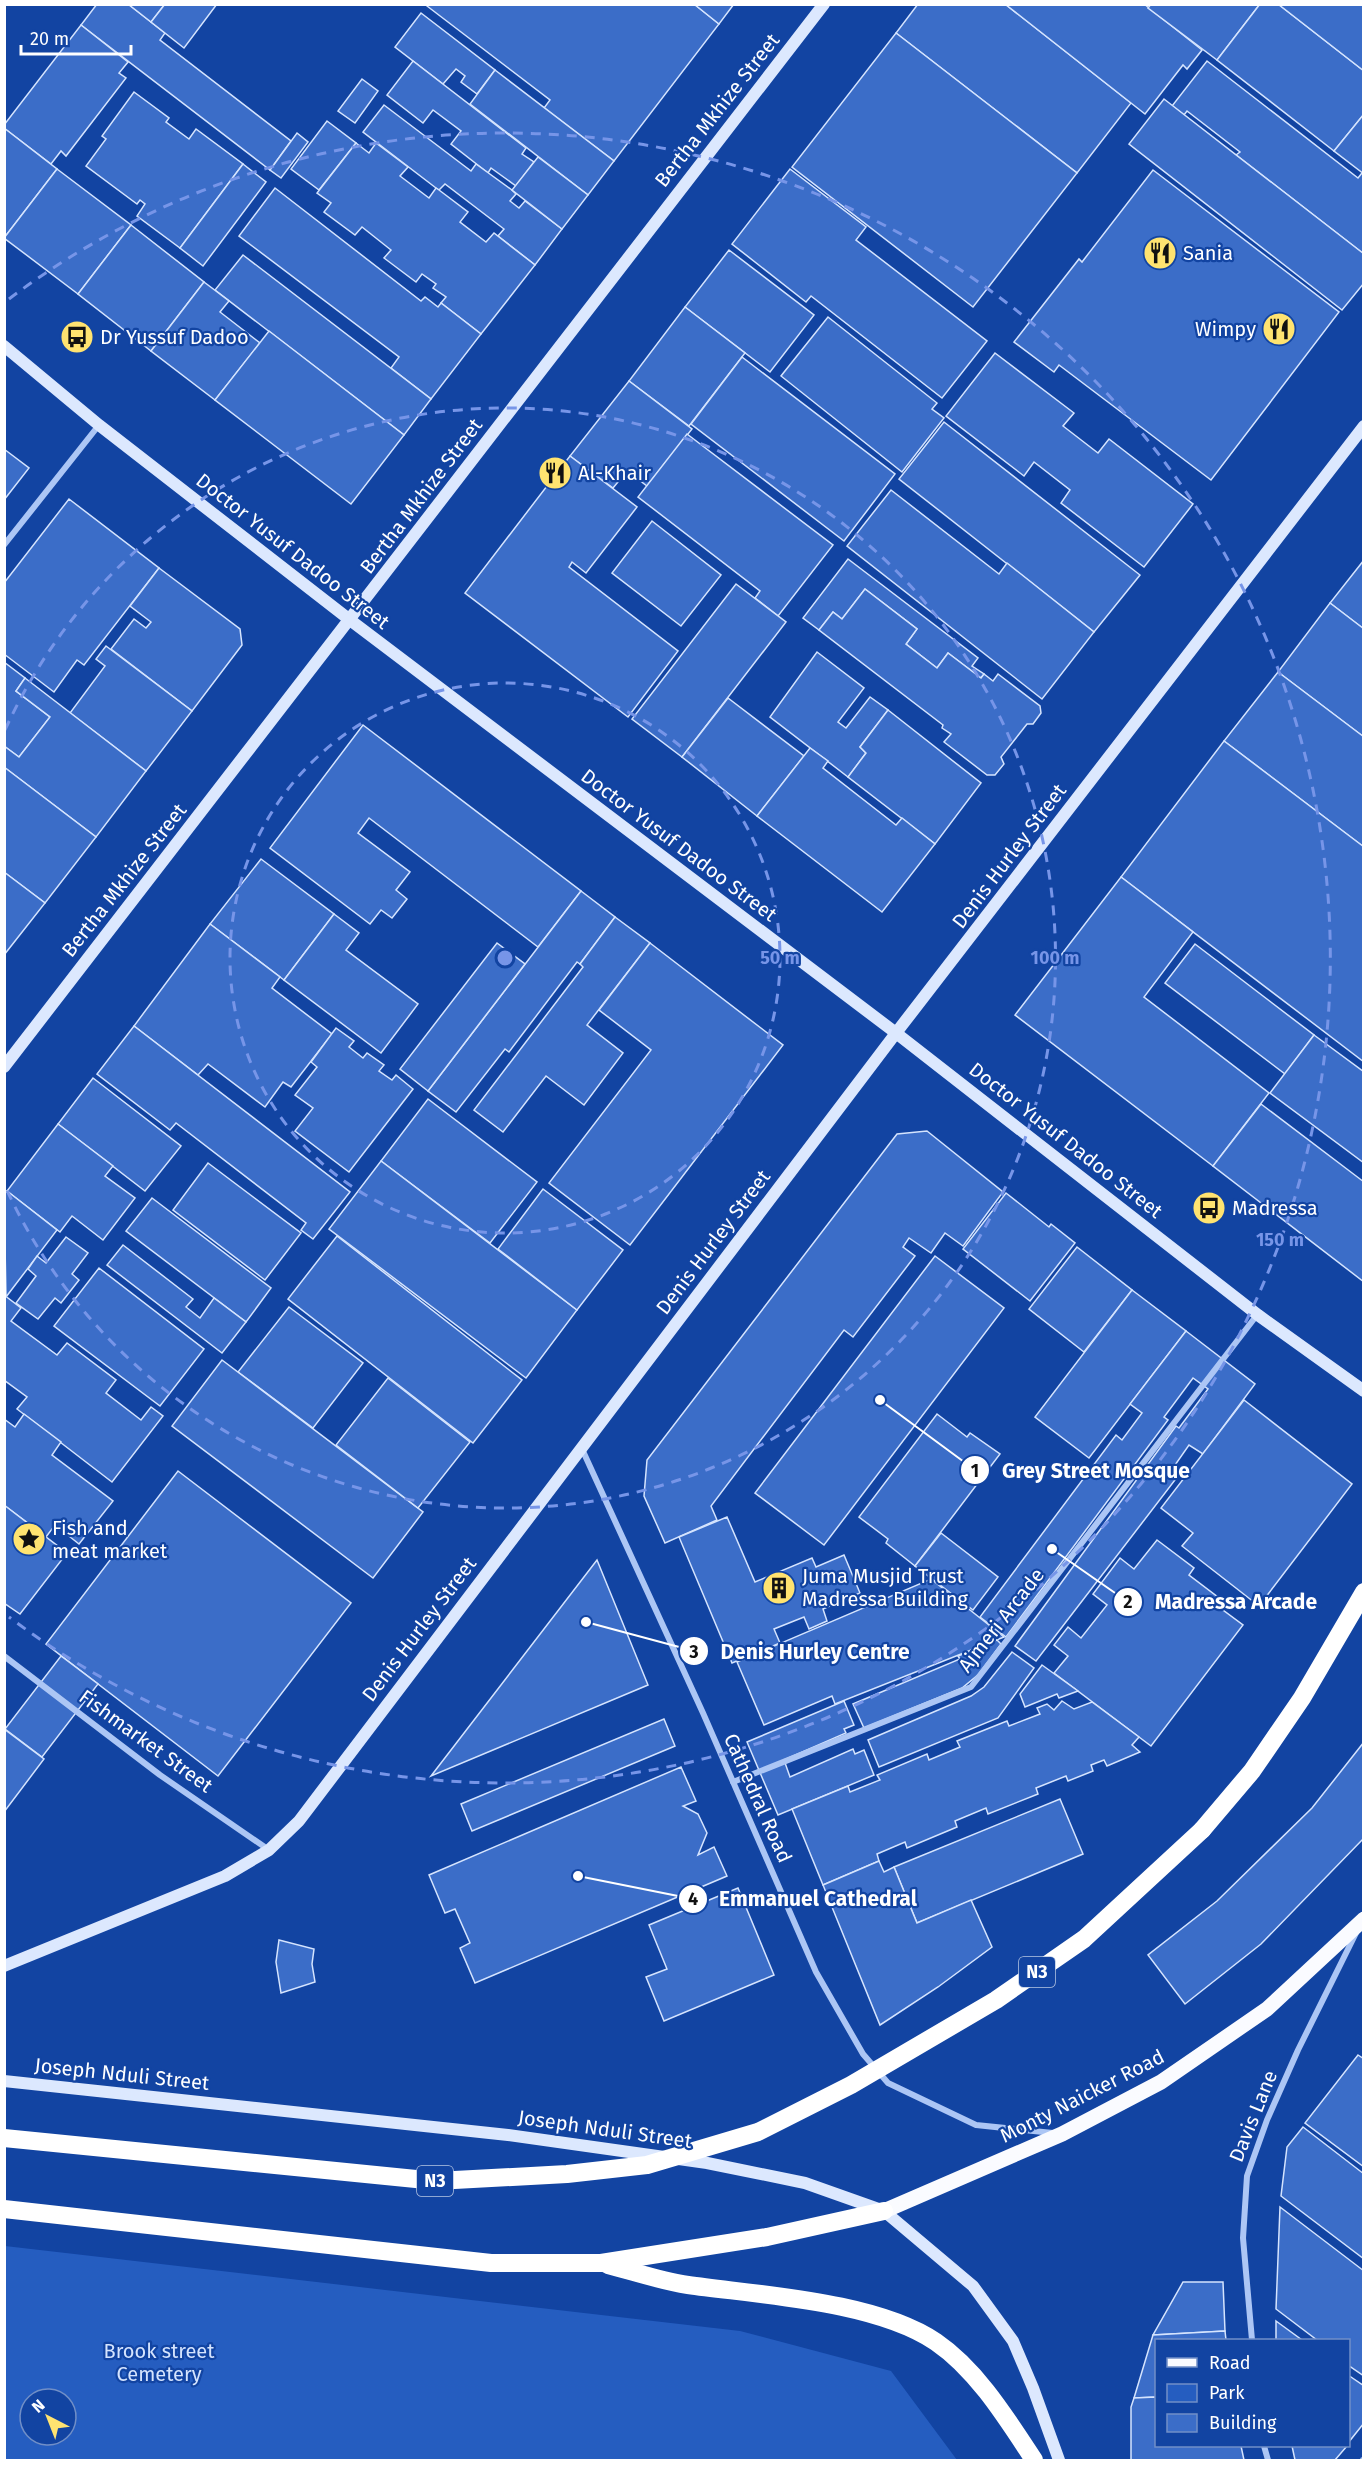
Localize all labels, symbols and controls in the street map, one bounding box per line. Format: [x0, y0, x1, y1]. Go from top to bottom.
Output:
scale bar [21, 18, 130, 56]
text: 20 m [30, 28, 69, 50]
street label: Bertha Mkhize Street [650, 28, 785, 192]
restaurant icon: Sania [1142, 235, 1178, 271]
place label: Sania [1183, 241, 1233, 265]
restaurant icon: Wimpy [1261, 311, 1297, 347]
place label: Wimpy [1195, 317, 1256, 341]
bus stop icon: Dr Yussuf Dadoo [59, 319, 95, 355]
place label: Dr Yussuf Dadoo [100, 325, 249, 349]
street label: Bertha Mkhize Street [355, 413, 488, 578]
restaurant icon: Al-Khair [537, 455, 573, 491]
place label: Al-Khair [578, 461, 651, 485]
street label: Doctor Yusuf Dadoo Street [192, 468, 395, 634]
street label: Doctor Yusuf Dadoo Street [576, 764, 782, 927]
street label: Denis Hurley Street [947, 778, 1072, 933]
street label: Bertha Mkhize Street [57, 798, 192, 962]
text: 50 m [760, 947, 800, 969]
text: 100 m [1031, 947, 1079, 969]
centre of rings [495, 948, 515, 968]
street label: Doctor Yusuf Dadoo Street [965, 1057, 1168, 1223]
street label: Denis Hurley Street [651, 1164, 776, 1319]
bus stop icon: Madressa [1191, 1190, 1227, 1226]
place label: Madressa [1232, 1196, 1318, 1220]
text: 150 m [1256, 1229, 1304, 1251]
callout: Grey Street Mosque [960, 1451, 1202, 1490]
text: Grey Street Mosque [1002, 1458, 1190, 1484]
text: 1 [971, 1460, 979, 1482]
place label: Fish and meat market [52, 1516, 168, 1563]
place icon: Fish and meat market [11, 1521, 47, 1557]
street label: Denis Hurley Street [357, 1551, 482, 1706]
street label: Ajmeri Arcade [953, 1563, 1049, 1677]
place label: Juma Musjid Trust Madressa Building [802, 1564, 968, 1611]
building icon: Juma Musjid Trust Madressa Building [761, 1570, 797, 1606]
callout: Madressa Arcade [1113, 1583, 1329, 1622]
text: Madressa Arcade [1155, 1589, 1317, 1615]
text: 2 [1123, 1591, 1133, 1613]
callout: Denis Hurley Centre [679, 1632, 922, 1671]
text: Denis Hurley Centre [720, 1639, 910, 1665]
text: 3 [688, 1641, 699, 1663]
street label: Fishmarket Street [75, 1684, 218, 1798]
street label: Cathedral Road [719, 1730, 797, 1866]
callout: Emmanuel Cathedral [678, 1880, 929, 1919]
text: Emmanuel Cathedral [719, 1886, 918, 1912]
text: 4 [688, 1888, 698, 1910]
road number: N3 [1019, 1957, 1055, 1987]
street label: Monty Naicker Road [996, 2044, 1168, 2148]
street label: Joseph Nduli Street [34, 2053, 211, 2095]
street label: Davis Lane [1224, 2067, 1282, 2165]
street label: Joseph Nduli Street [517, 2105, 694, 2153]
road number: N3 [417, 2166, 453, 2196]
park label: Brook street Cemetery [104, 2339, 215, 2386]
legend [1155, 2339, 1350, 2447]
text: Road [1209, 2352, 1251, 2374]
text: Park [1209, 2382, 1245, 2404]
north arrow [18, 2387, 78, 2447]
text: N [28, 2396, 49, 2417]
text: Building [1209, 2412, 1277, 2434]

